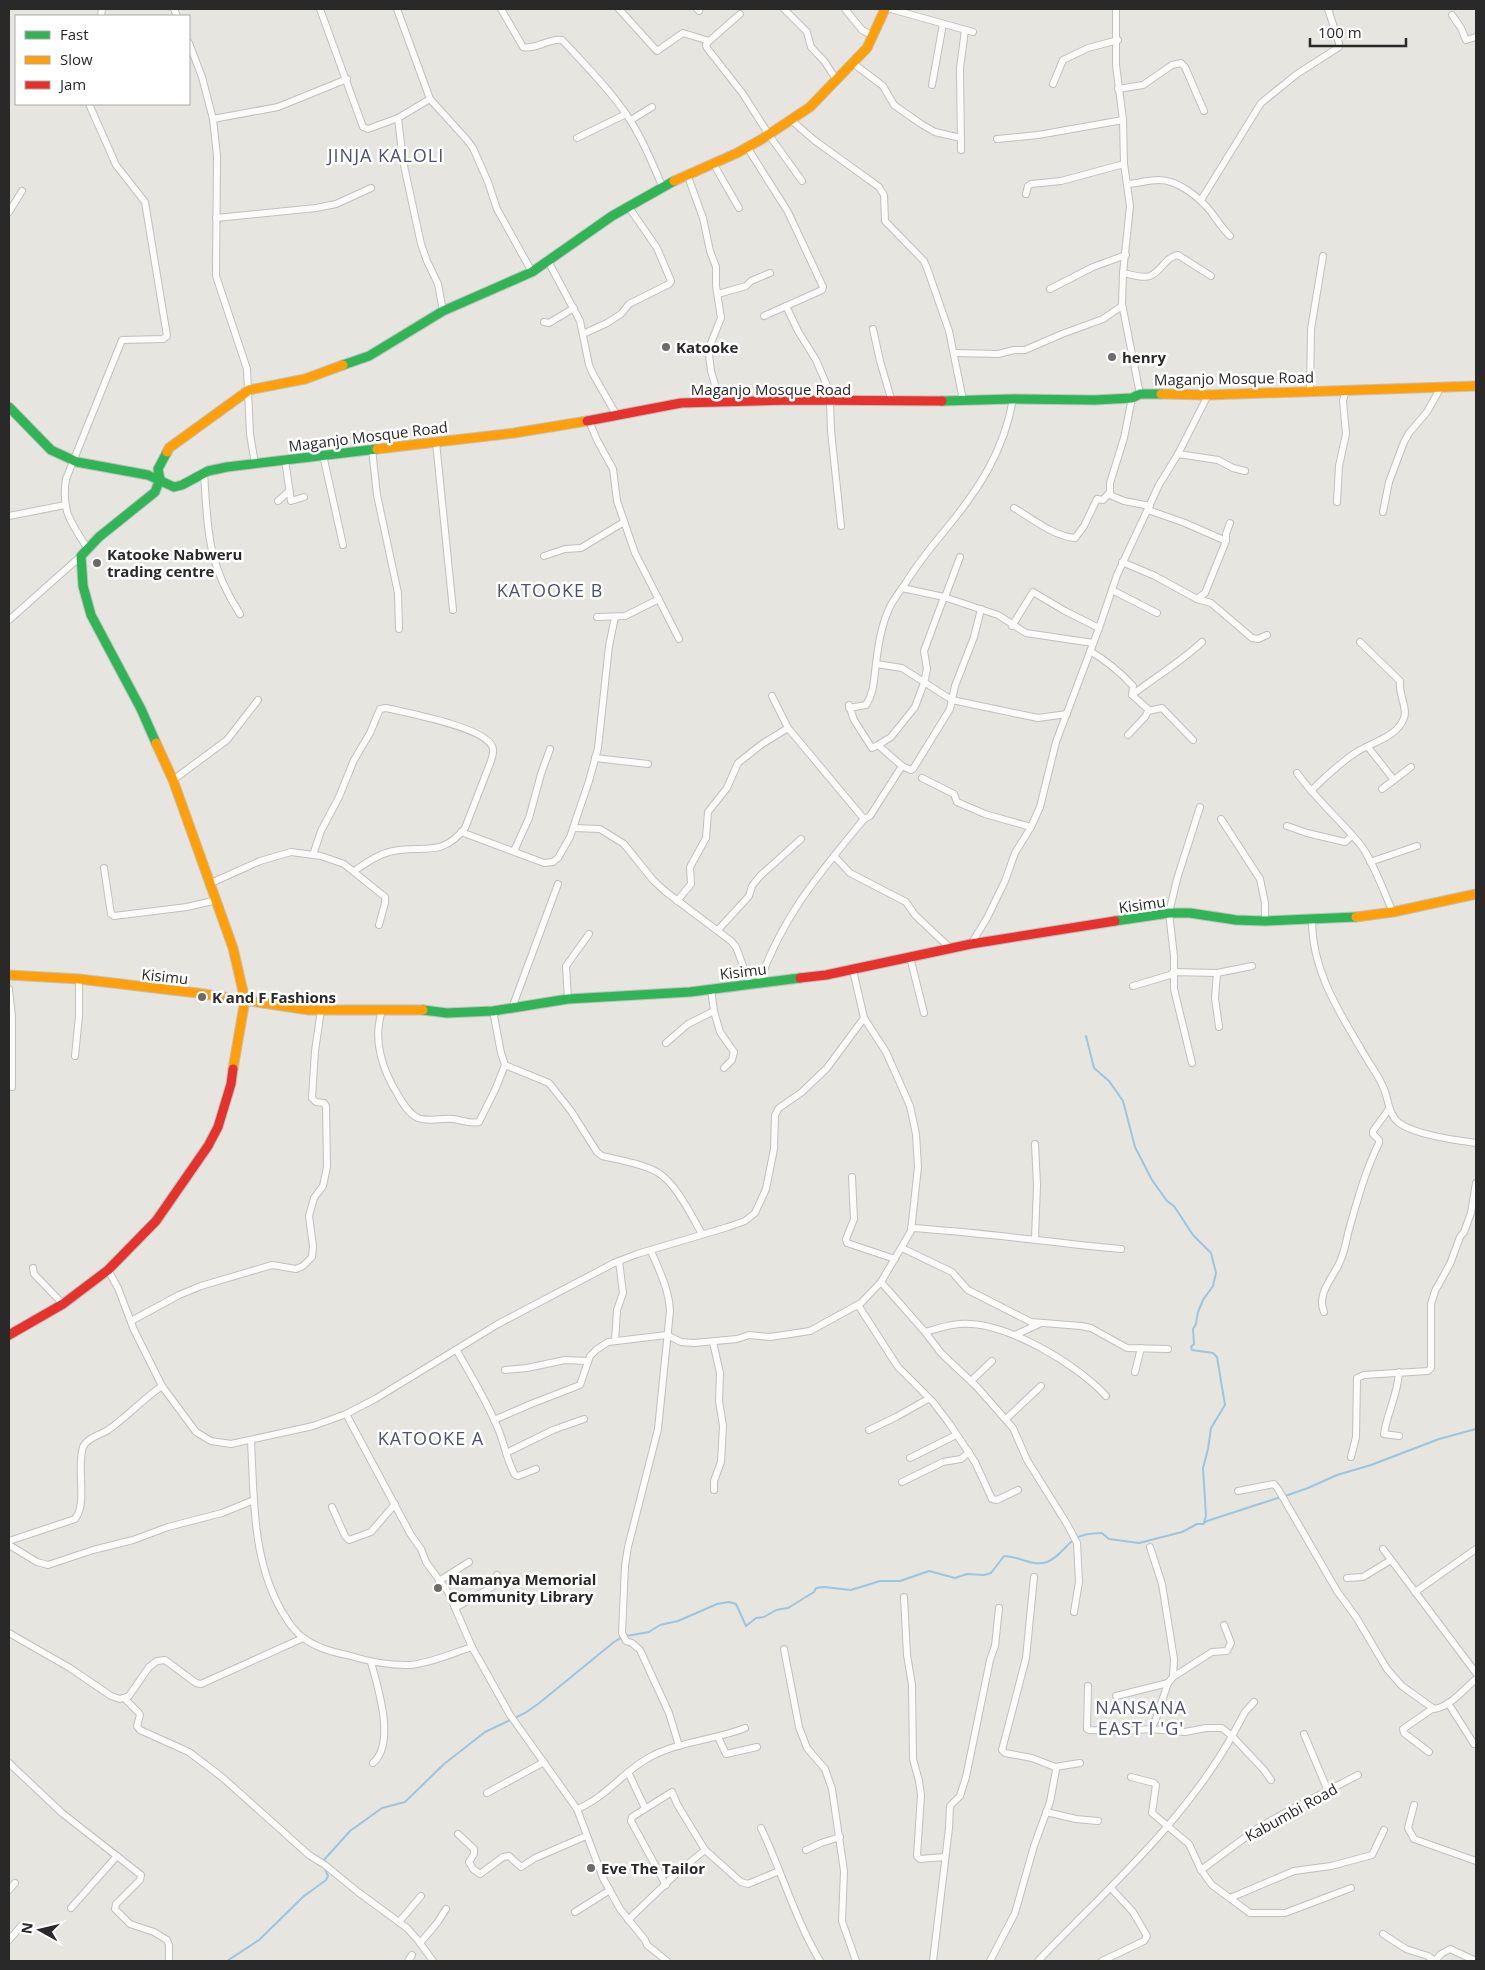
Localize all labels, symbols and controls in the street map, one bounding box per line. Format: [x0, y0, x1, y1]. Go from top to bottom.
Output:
legend [15, 15, 190, 105]
scale bar [1310, 15, 1406, 47]
text: 100 m [1318, 22, 1362, 42]
text: Fast [60, 24, 89, 44]
text: Slow [60, 49, 93, 69]
text: Jam [58, 74, 86, 94]
district label: JINJA KALOLI [326, 143, 444, 167]
place label: Katooke [676, 337, 738, 357]
marker: Katooke [660, 341, 672, 353]
place label: henry [1122, 347, 1166, 367]
marker: henry [1106, 351, 1118, 363]
street label: Maganjo Mosque Road [1154, 367, 1314, 389]
street label: Maganjo Mosque Road [691, 379, 851, 399]
street label: Maganjo Mosque Road [287, 416, 449, 456]
place label: Katooke Nabweru trading centre [107, 544, 242, 581]
marker: Katooke Nabweru trading centre [91, 557, 103, 569]
district label: KATOOKE B [497, 578, 603, 602]
street label: Kisimu [1117, 891, 1167, 917]
street label: Kisimu [718, 958, 768, 984]
street label: Kisimu [141, 964, 189, 988]
place label: K and F Fashions [212, 987, 336, 1007]
marker: K and F Fashions [196, 991, 208, 1003]
district label: KATOOKE A [378, 1426, 484, 1450]
place label: Namanya Memorial Community Library [448, 1569, 596, 1606]
marker: Namanya Memorial Community Library [432, 1582, 444, 1594]
district label: NANSANA EAST I 'G' [1095, 1695, 1187, 1740]
street label: Kabumbi Road [1241, 1778, 1341, 1846]
place label: Eve The Tailor [601, 1858, 705, 1878]
marker: Eve The Tailor [585, 1862, 597, 1874]
north arrow [15, 1905, 65, 1955]
text: N [16, 1921, 37, 1935]

